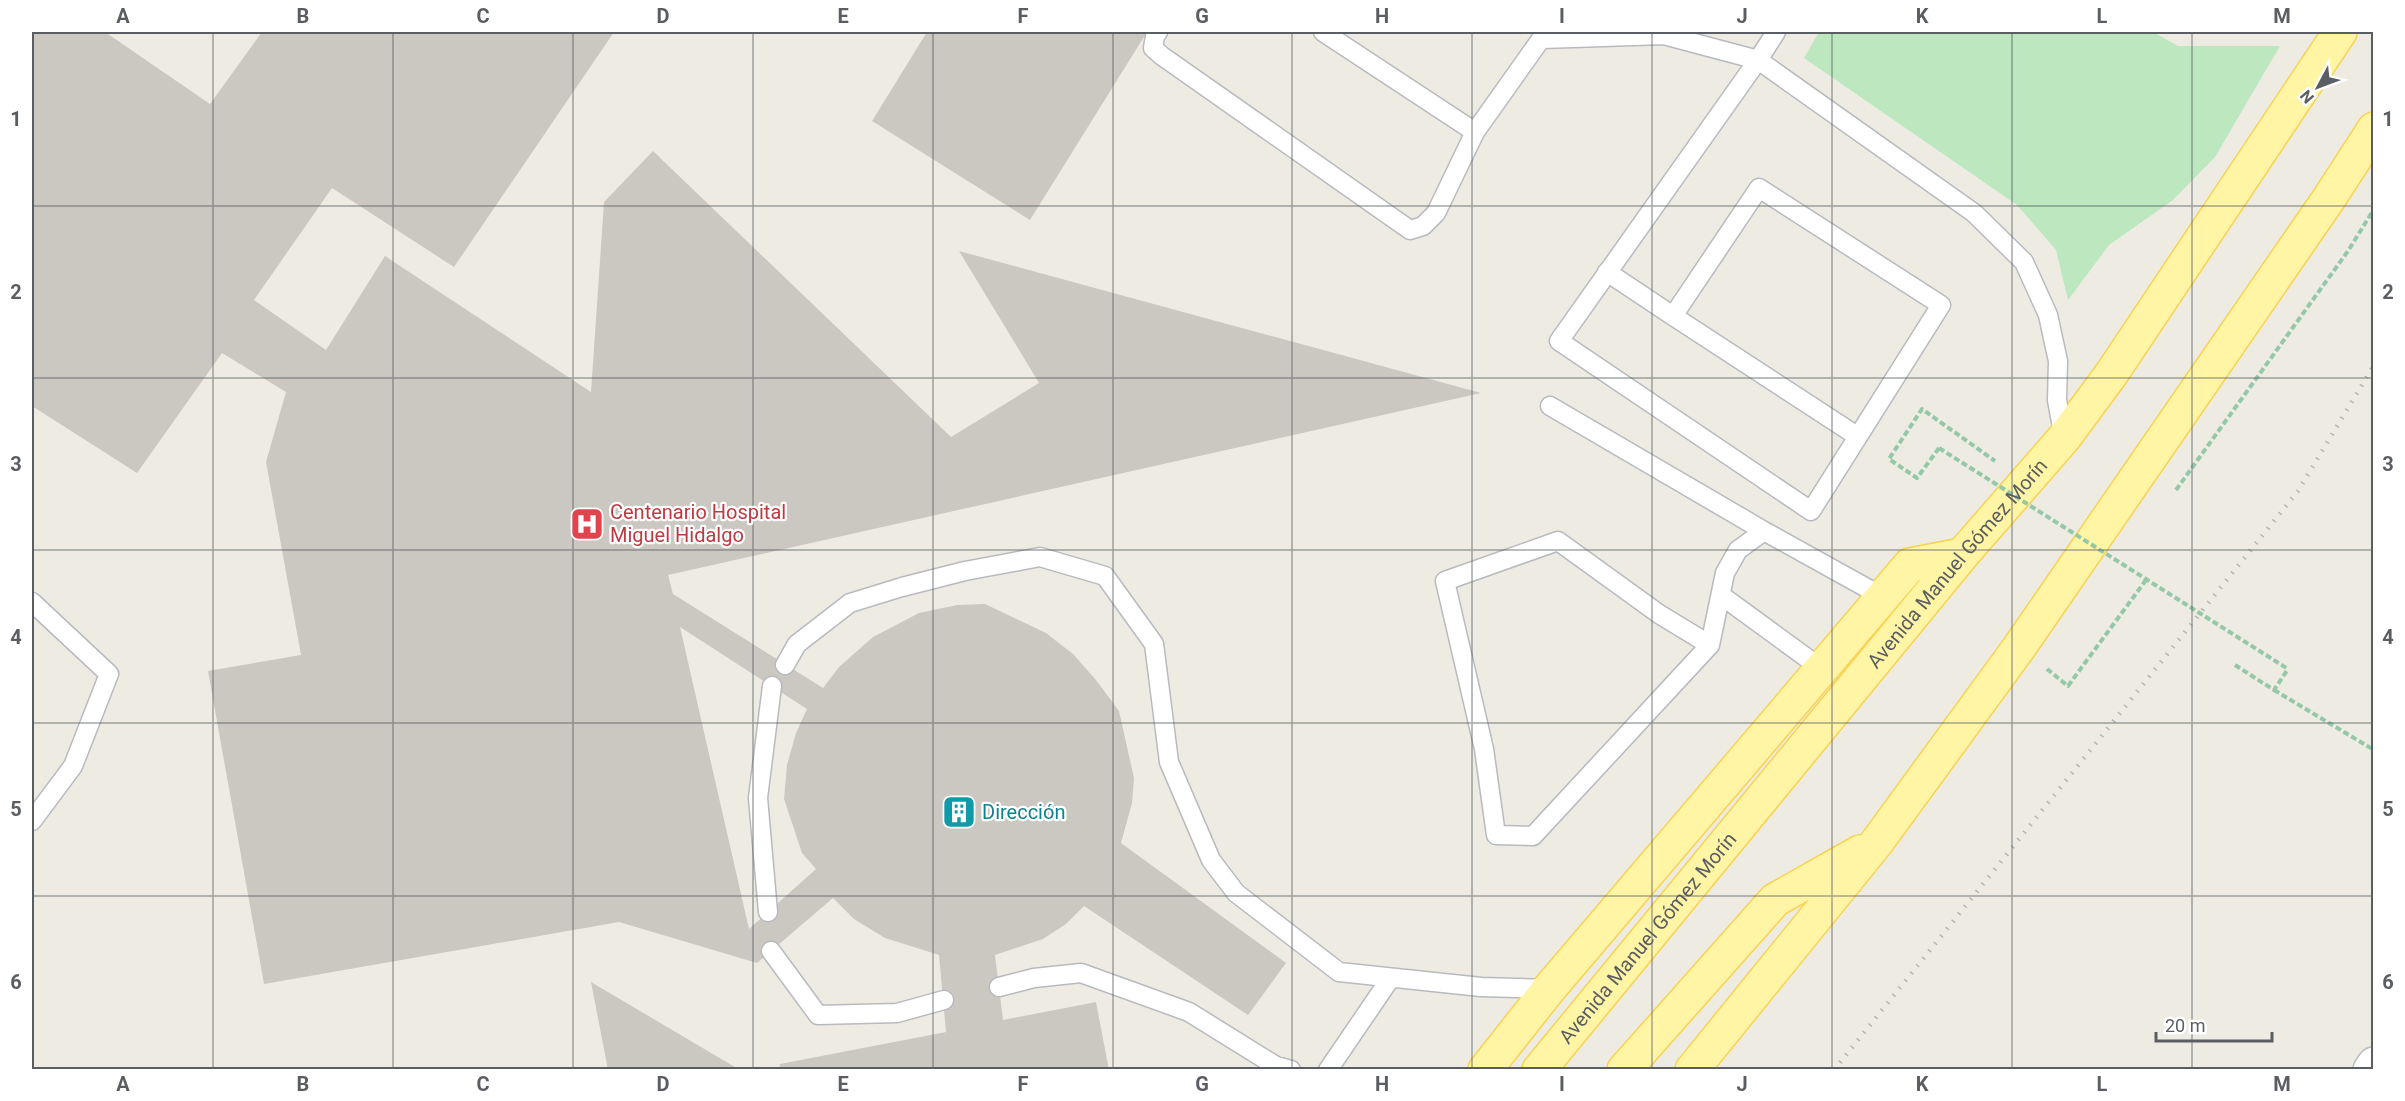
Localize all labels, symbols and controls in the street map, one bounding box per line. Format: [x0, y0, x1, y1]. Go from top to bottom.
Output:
text: A [116, 4, 130, 28]
text: B [297, 4, 309, 28]
text: C [476, 4, 490, 28]
text: D [657, 4, 670, 28]
text: E [837, 4, 849, 28]
text: F [1018, 4, 1029, 28]
text: G [1195, 4, 1209, 28]
text: H [1375, 4, 1389, 28]
text: I [1559, 4, 1565, 28]
text: J [1736, 4, 1748, 28]
text: K [1916, 4, 1929, 28]
text: L [2097, 4, 2108, 28]
text: M [2273, 4, 2291, 28]
north arrow [2288, 57, 2348, 117]
text: N [2296, 86, 2318, 107]
text: 1 [10, 107, 22, 131]
text: 1 [2382, 107, 2394, 131]
text: 2 [10, 280, 22, 304]
text: 2 [2382, 280, 2394, 304]
text: 3 [10, 452, 22, 476]
text: 3 [2382, 452, 2394, 476]
street label: Avenida Manuel Gómez Morín [1862, 454, 2052, 673]
place label: Centenario Hospital Miguel Hidalgo [610, 500, 786, 547]
hospital icon: Centenario Hospital Miguel Hidalgo [569, 506, 605, 542]
text: 4 [10, 625, 22, 649]
text: 4 [2382, 625, 2394, 649]
building icon: Dirección [941, 794, 977, 830]
text: 5 [10, 797, 22, 821]
text: 5 [2382, 797, 2394, 821]
place label: Dirección [982, 800, 1065, 824]
street label: Avenida Manuel Gómez Morín [1554, 827, 1741, 1048]
text: 6 [10, 970, 22, 994]
text: 6 [2382, 970, 2394, 994]
scale bar [2156, 1005, 2272, 1043]
text: 20 m [2165, 1015, 2205, 1036]
text: A [116, 1072, 130, 1096]
text: B [297, 1072, 309, 1096]
text: C [476, 1072, 490, 1096]
text: D [657, 1072, 670, 1096]
text: E [837, 1072, 849, 1096]
text: F [1018, 1072, 1029, 1096]
text: G [1195, 1072, 1209, 1096]
text: H [1375, 1072, 1389, 1096]
text: I [1559, 1072, 1565, 1096]
text: J [1736, 1072, 1748, 1096]
text: K [1916, 1072, 1929, 1096]
text: L [2097, 1072, 2108, 1096]
text: M [2273, 1072, 2291, 1096]

